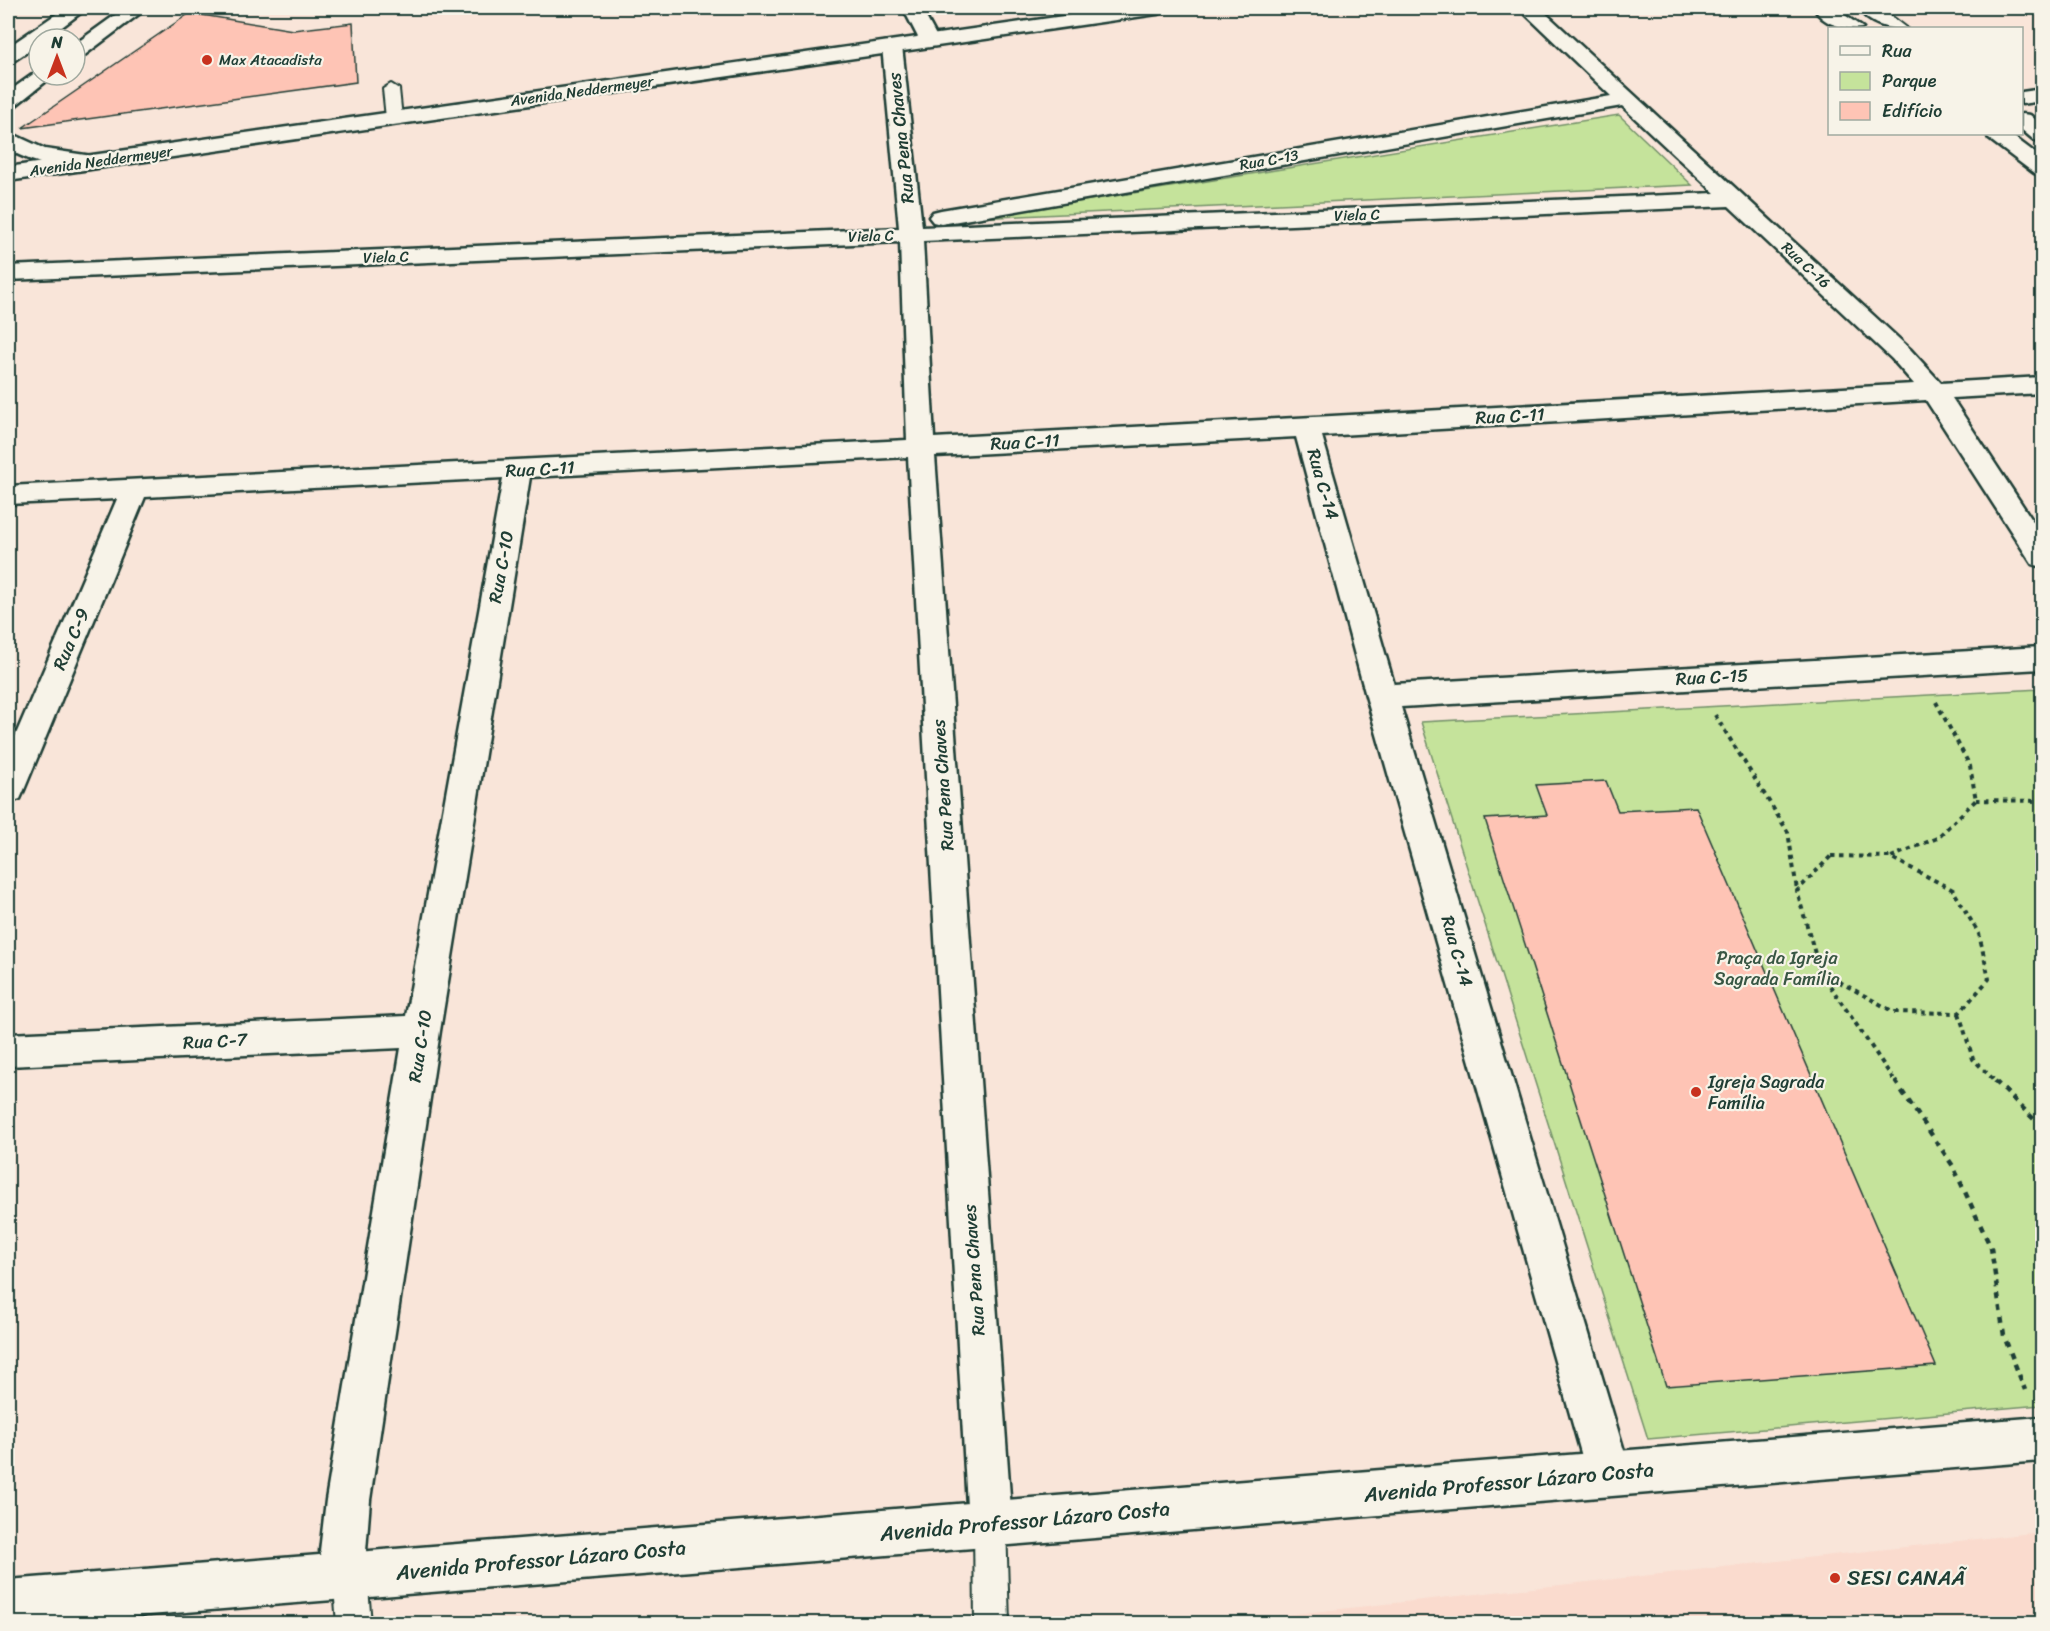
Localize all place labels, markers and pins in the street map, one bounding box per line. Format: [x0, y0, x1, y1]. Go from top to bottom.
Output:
place label: Max Atacadista [219, 47, 322, 73]
marker: Max Atacadista [200, 53, 214, 67]
place label: Igreja Sagrada Família [1707, 1066, 1825, 1119]
marker: Igreja Sagrada Família [1689, 1085, 1703, 1099]
place label: SESI CANAÃ [1847, 1559, 1967, 1597]
marker: SESI CANAÃ [1828, 1571, 1842, 1585]

